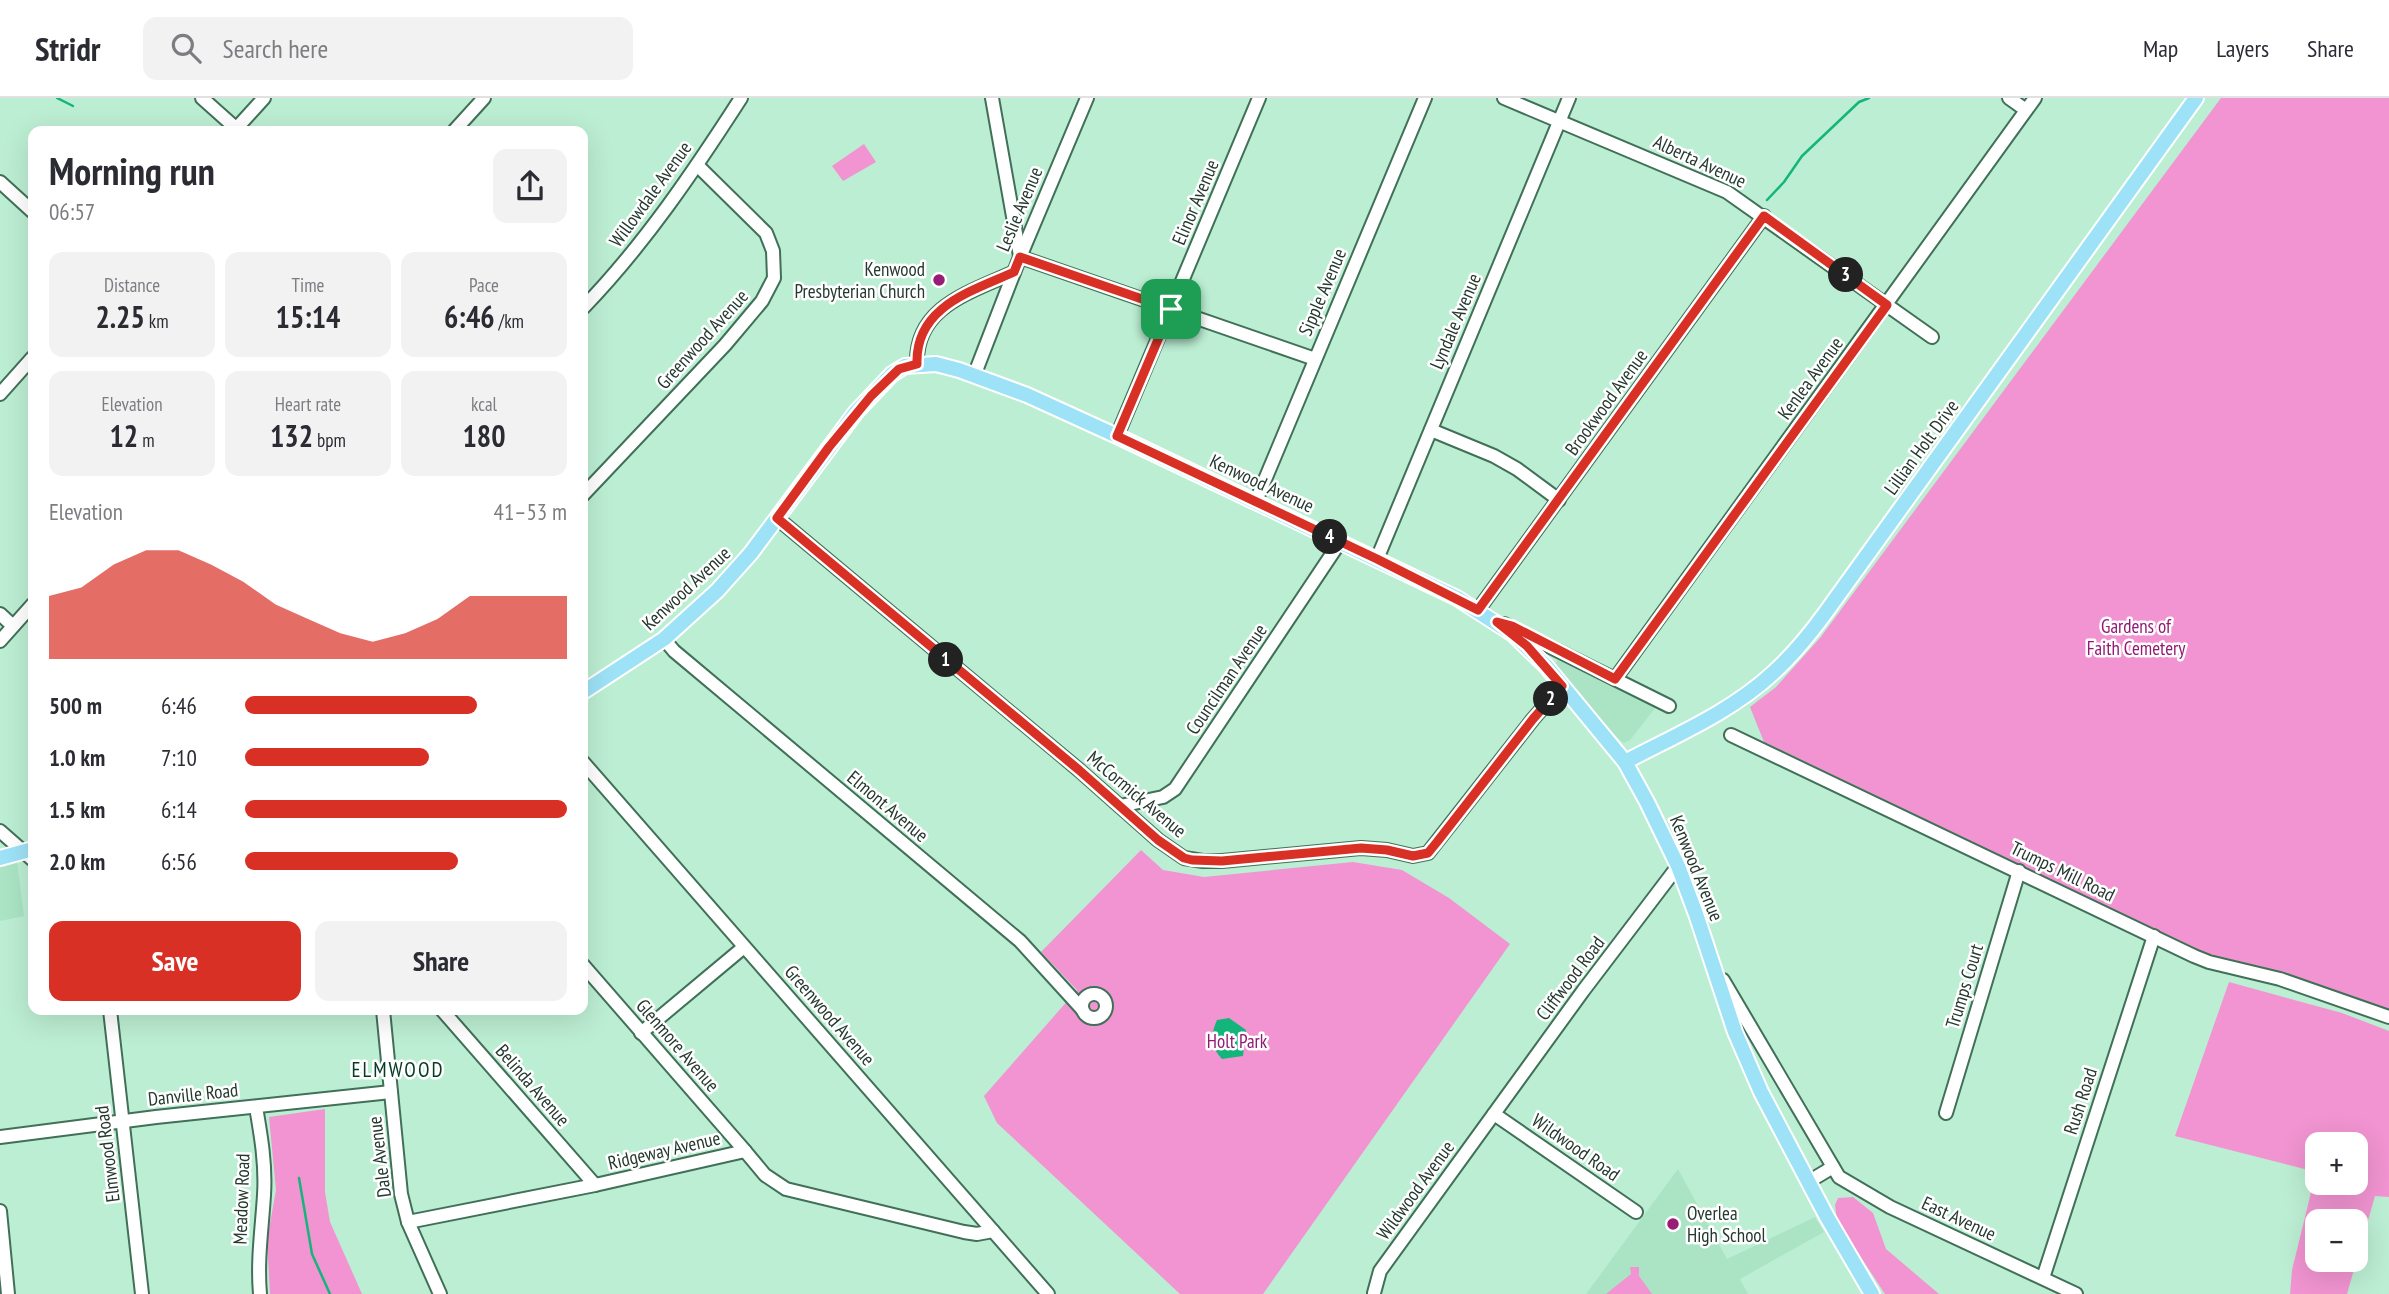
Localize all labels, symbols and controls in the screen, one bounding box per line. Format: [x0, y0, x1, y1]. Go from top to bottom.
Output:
search box [143, 17, 633, 80]
text: Stridr [35, 27, 101, 70]
icon: search [167, 29, 205, 67]
text: Search here [223, 32, 328, 65]
text: Map [2143, 33, 2178, 64]
text: Layers [2216, 33, 2269, 64]
text: Share [2307, 33, 2354, 64]
street label: Alberta Avenue [1650, 129, 1750, 193]
street label: Willowdale Avenue [604, 136, 696, 251]
text: Morning run [49, 146, 215, 195]
button: share [493, 149, 567, 223]
street label: Elinor Avenue [1166, 156, 1224, 248]
street label: Leslie Avenue [991, 163, 1048, 255]
text: 06:57 [49, 197, 95, 226]
street label: Sipple Avenue [1293, 245, 1351, 339]
place label: Kenwood Presbyterian Church [794, 257, 925, 303]
pin: 3 [1828, 258, 1864, 292]
text: 3 [1841, 262, 1850, 286]
street label: Lyndale Avenue [1424, 269, 1486, 372]
marker: Kenwood Presbyterian Church [931, 272, 947, 288]
text: Distance [104, 273, 160, 297]
text: Time [292, 273, 324, 297]
text: Pace [469, 273, 499, 297]
pin [1141, 279, 1201, 339]
street label: Greenwood Avenue [651, 284, 753, 394]
icon: arrive [1152, 290, 1190, 328]
text: 2.25 [95, 297, 145, 336]
text: 15:14 [276, 297, 340, 336]
text: 6:46 [444, 297, 495, 336]
text: km [145, 309, 169, 333]
text: /km [495, 309, 524, 333]
street label: Kenlea Avenue [1772, 332, 1848, 424]
street label: Brookwood Avenue [1559, 344, 1653, 460]
text: Elevation [102, 392, 162, 416]
text: Heart rate [275, 392, 341, 416]
text: kcal [471, 392, 497, 416]
street label: Lillian Holt Drive [1879, 395, 1964, 499]
text: 12 [109, 416, 138, 455]
text: 132 [270, 416, 313, 455]
text: 180 [462, 416, 506, 455]
text: m [138, 428, 155, 452]
text: bpm [313, 428, 346, 452]
street label: Kenwood Avenue [1206, 448, 1318, 518]
text: Elevation [49, 497, 123, 526]
text: 41–53 m [494, 497, 567, 526]
pin: 4 [1312, 520, 1348, 555]
text: 4 [1325, 524, 1334, 548]
street label: Kenwood Avenue [637, 541, 735, 635]
park label: Gardens of Faith Cemetery [2087, 614, 2186, 660]
street label: Councilman Avenue [1180, 619, 1272, 739]
pin: 1 [928, 642, 964, 678]
text: 1 [941, 647, 950, 671]
pin: 2 [1534, 682, 1568, 716]
text: 2 [1546, 686, 1555, 710]
text: 500 m [49, 691, 102, 720]
text: 6:46 [161, 691, 197, 720]
text: 1.0 km [49, 743, 105, 772]
text: 7:10 [161, 743, 197, 772]
street label: McCormick Avenue [1082, 746, 1192, 843]
street label: Elmont Avenue [843, 765, 933, 847]
text: 1.5 km [49, 795, 105, 824]
text: 6:14 [161, 795, 197, 824]
street label: Kenwood Avenue [1665, 812, 1729, 925]
street label: Trumps Mill Road [2007, 835, 2119, 907]
text: 2.0 km [49, 847, 105, 876]
text: 6:56 [161, 847, 197, 876]
button: Save [49, 921, 301, 1001]
button: Share [315, 921, 567, 1001]
street label: Cliffwood Road [1531, 931, 1609, 1025]
street label: Trumps Court [1940, 940, 1988, 1031]
street label: Greenwood Avenue [780, 960, 880, 1070]
street label: Glenmore Avenue [631, 994, 725, 1096]
park label: Holt Park [1207, 1029, 1268, 1053]
street label: Belinda Avenue [491, 1039, 575, 1131]
district label: ELMWOOD [352, 1056, 444, 1083]
street label: Rush Road [2058, 1065, 2102, 1137]
street label: Danville Road [147, 1077, 239, 1111]
street label: Elmwood Road [89, 1104, 125, 1204]
street label: Wildwood Road [1527, 1108, 1625, 1186]
street label: Dale Avenue [362, 1115, 396, 1199]
street label: Ridgeway Avenue [606, 1125, 723, 1175]
map controls [2305, 1132, 2368, 1272]
button: + [2305, 1132, 2368, 1195]
street label: Wildwood Avenue [1371, 1136, 1459, 1244]
street label: Meadow Road [227, 1153, 255, 1245]
street label: East Avenue [1918, 1190, 2000, 1246]
place label: Overlea High School [1687, 1201, 1767, 1247]
button: − [2305, 1209, 2368, 1272]
marker: Overlea High School [1665, 1216, 1681, 1232]

